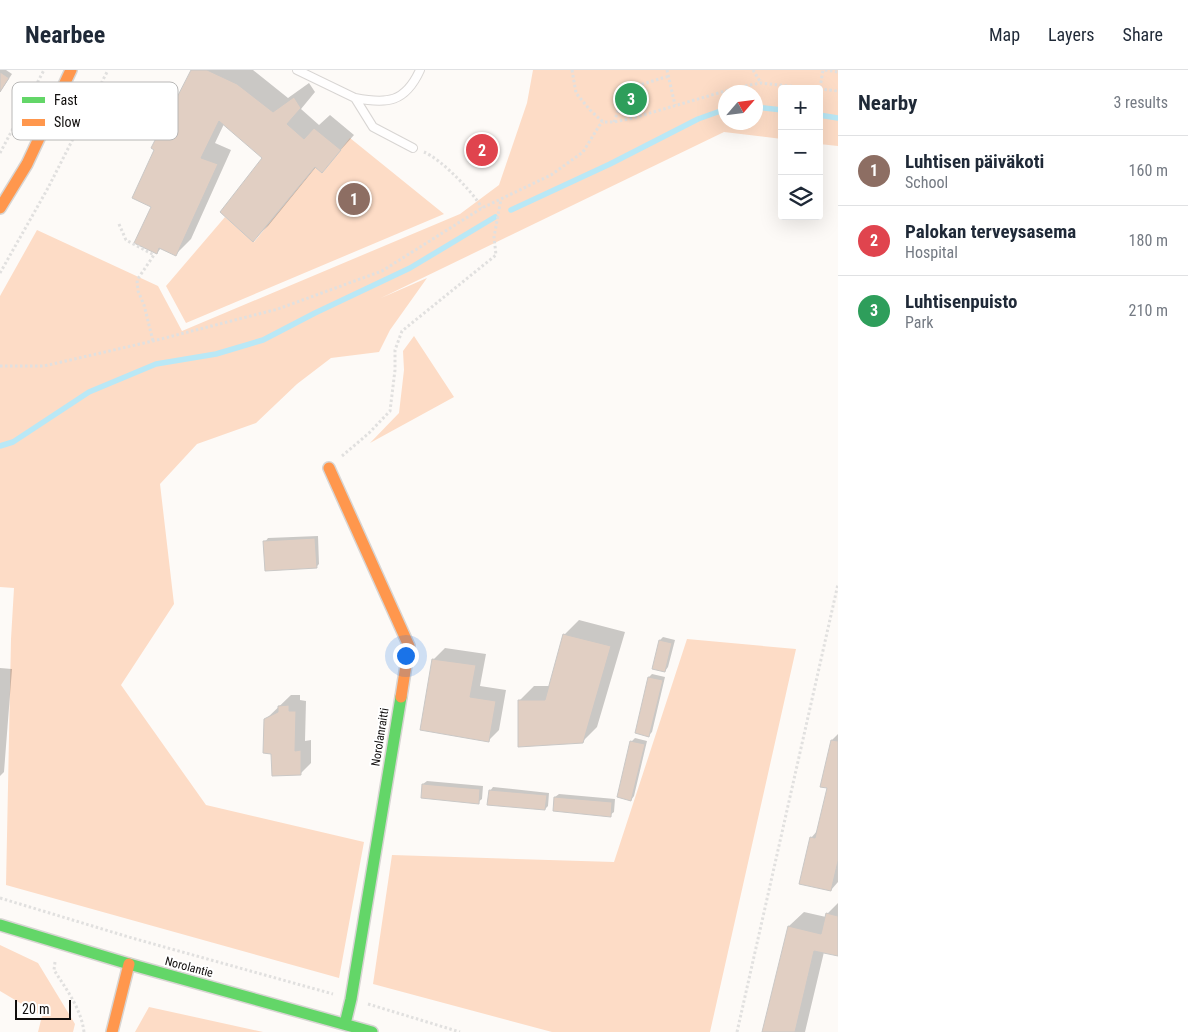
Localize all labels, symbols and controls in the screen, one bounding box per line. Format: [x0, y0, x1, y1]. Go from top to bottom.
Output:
text: Nearbee [25, 21, 105, 49]
text: Map [989, 24, 1020, 45]
text: Layers [1048, 24, 1095, 45]
text: Share [1123, 24, 1163, 45]
pin: 3 [615, 80, 647, 118]
legend [12, 82, 178, 140]
north arrow [718, 85, 763, 130]
map controls [778, 85, 823, 220]
button: + [778, 85, 823, 130]
text: Nearby [858, 91, 917, 115]
text: Fast [54, 92, 78, 108]
text: 3 results [1113, 93, 1168, 112]
text: Slow [54, 114, 81, 130]
button: − [778, 130, 823, 175]
pin: 2 [466, 131, 498, 169]
text: Luhtisen päiväkoti [905, 150, 1044, 173]
text: 1 [870, 161, 878, 180]
text: 160 m [1129, 161, 1168, 180]
text: School [905, 173, 948, 192]
button: layers [778, 175, 823, 220]
pin: 1 [338, 180, 370, 218]
text: Palokan terveysasema [905, 220, 1076, 243]
text: 2 [870, 231, 878, 250]
text: 180 m [1129, 231, 1168, 250]
text: Hospital [905, 243, 958, 262]
text: Luhtisenpuisto [905, 290, 1018, 313]
text: 3 [870, 301, 878, 320]
text: 210 m [1129, 301, 1168, 320]
text: Park [905, 313, 934, 332]
your location [393, 643, 419, 669]
street label: Norolanraitti [368, 707, 392, 767]
street label: Norolantie [163, 954, 215, 980]
scale bar [15, 997, 71, 1020]
text: 20 m [22, 1001, 50, 1017]

